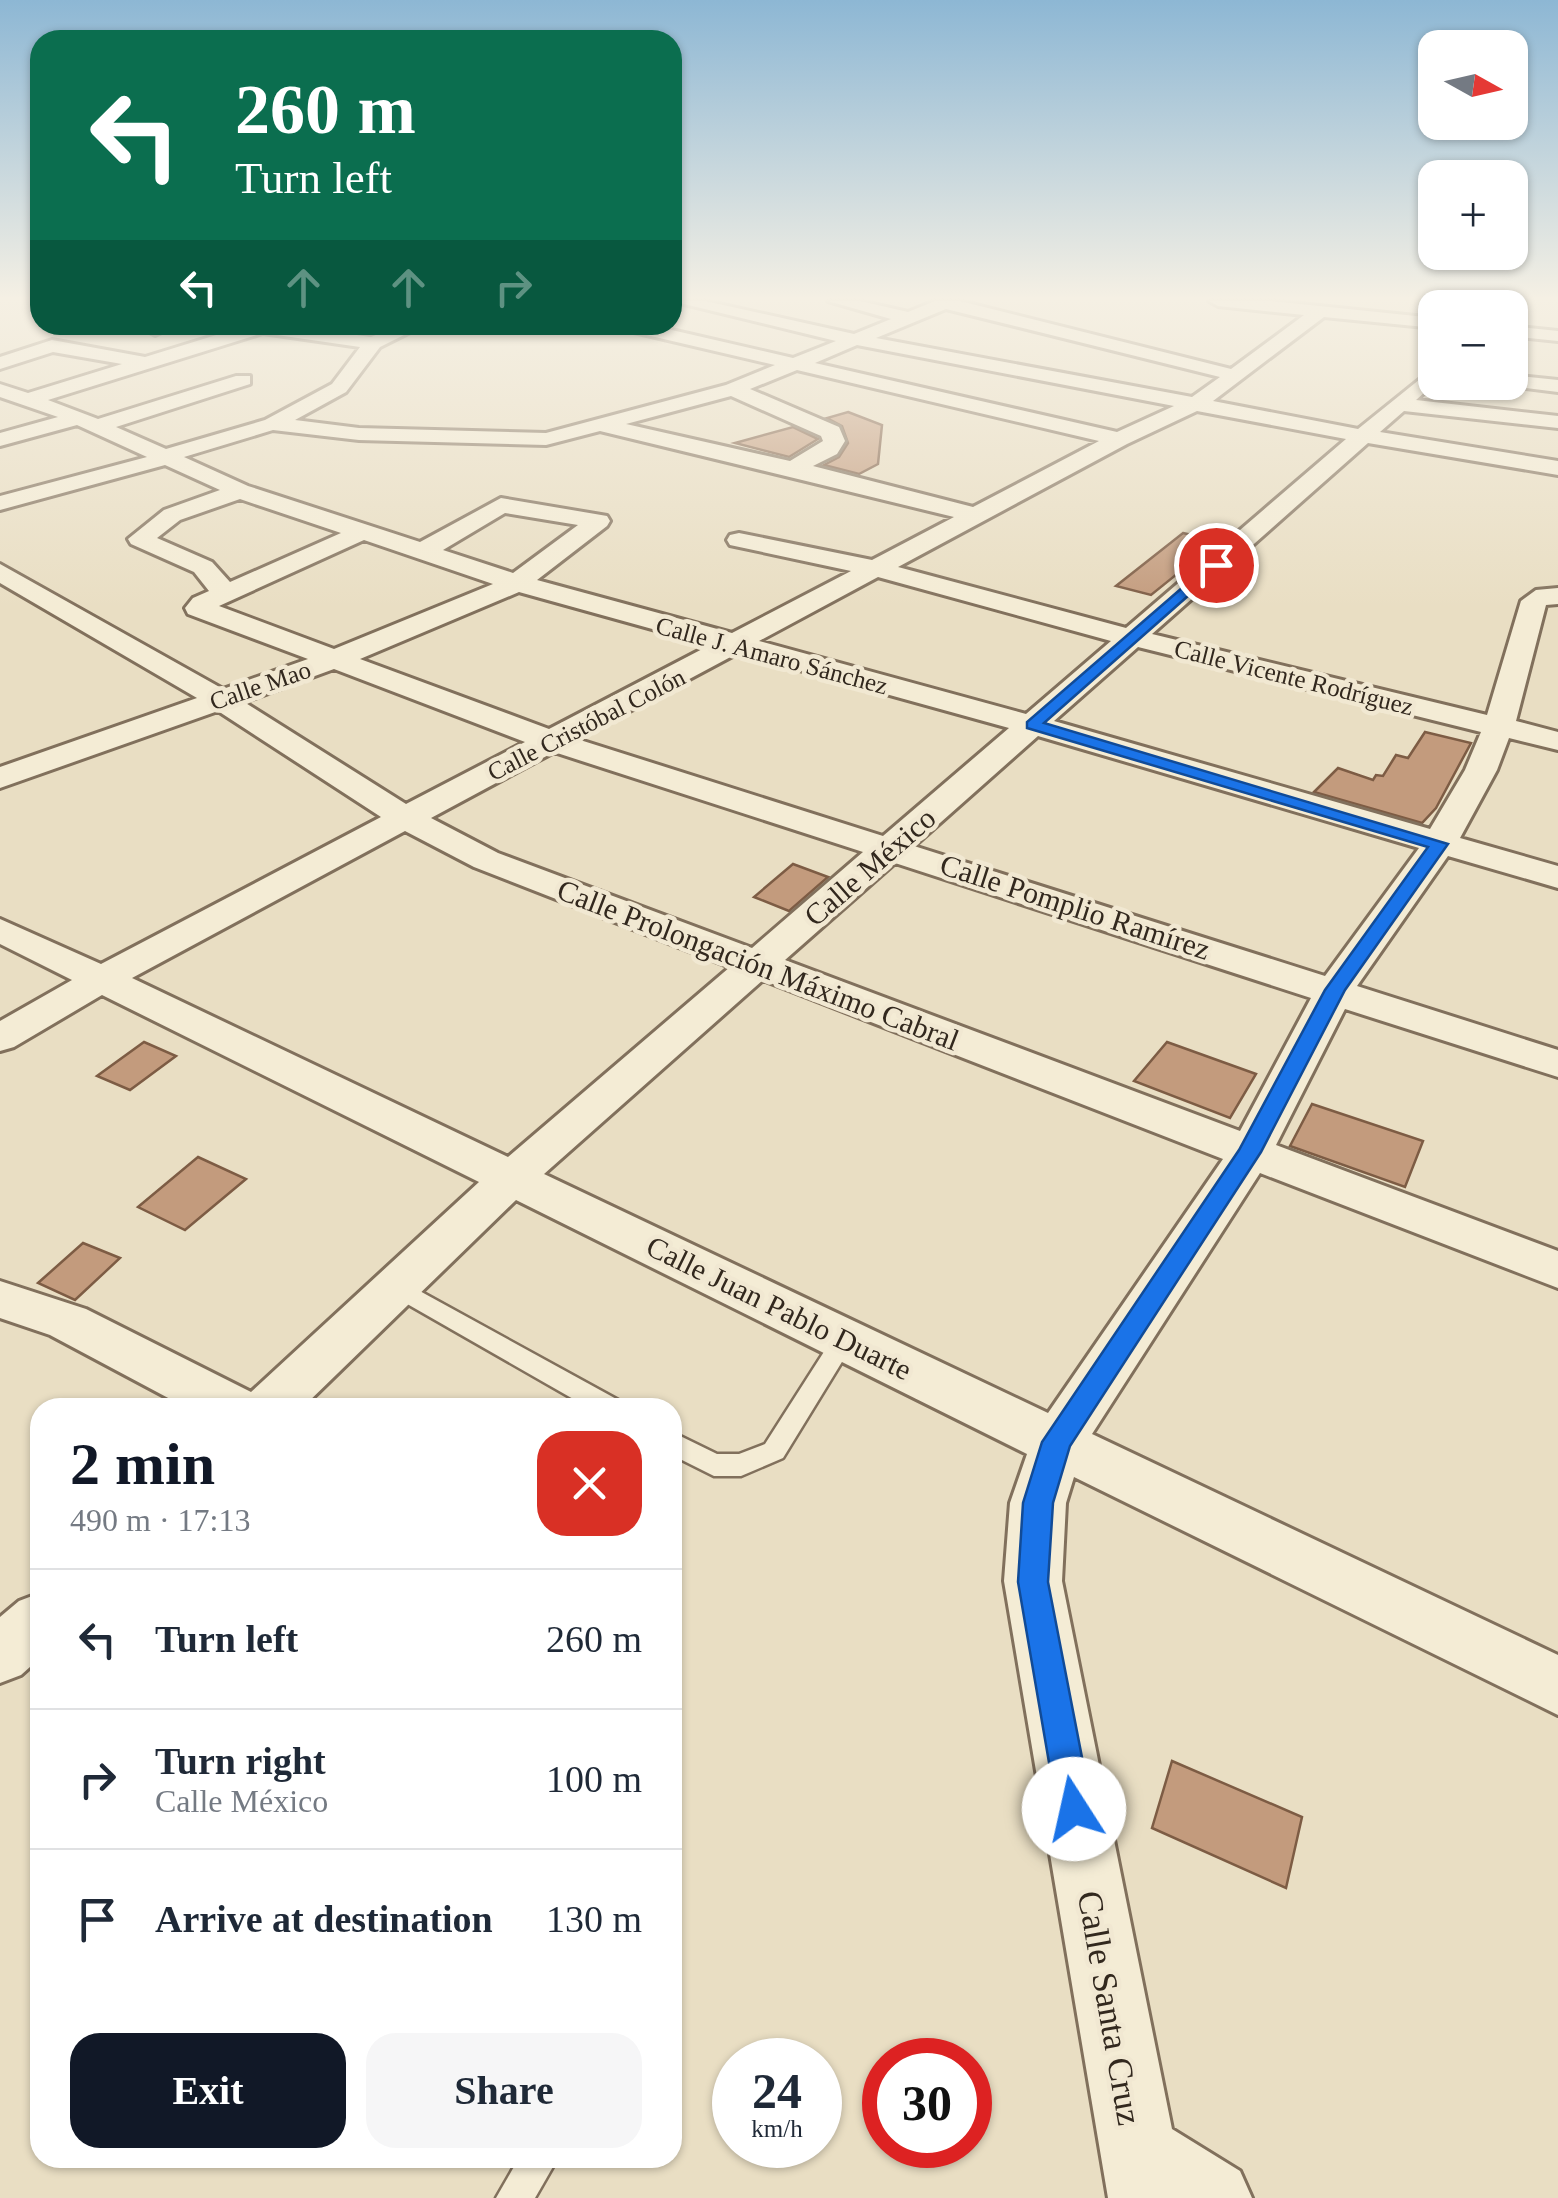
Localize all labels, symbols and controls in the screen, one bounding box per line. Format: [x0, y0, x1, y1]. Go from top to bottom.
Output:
north arrow [1418, 30, 1528, 140]
map controls [1418, 30, 1528, 400]
icon: left [70, 70, 200, 200]
text: 260 m [235, 71, 416, 148]
text: Turn left [235, 153, 392, 203]
button: + [1418, 160, 1528, 270]
icon: left [171, 260, 226, 315]
icon: ahead [276, 260, 331, 315]
icon: ahead [381, 260, 436, 315]
icon: right [486, 260, 541, 315]
button: − [1418, 290, 1528, 400]
pin [1174, 523, 1259, 608]
icon: arrive [1189, 538, 1244, 593]
street label: Calle J. Amaro Sánchez [653, 612, 891, 699]
street label: Calle Vicente Rodríguez [1172, 635, 1416, 720]
street label: Calle Mao [206, 656, 314, 715]
street label: Calle Cristóbal Colón [483, 663, 690, 786]
street label: Calle México [798, 801, 942, 932]
street label: Calle Pomplio Ramírez [936, 847, 1214, 966]
street label: Calle Prolongación Máximo Cabral [553, 873, 964, 1057]
street label: Calle Juan Pablo Duarte [641, 1229, 917, 1386]
text: 2 min [70, 1431, 215, 1497]
button: close [537, 1431, 642, 1536]
text: 490 m · 17:13 [70, 1502, 250, 1538]
icon: left [70, 1612, 125, 1667]
text: Turn left [155, 1618, 298, 1660]
text: 260 m [546, 1618, 642, 1660]
text: Turn right [155, 1740, 326, 1782]
icon: right [70, 1752, 125, 1807]
position arrow [1022, 1757, 1126, 1861]
text: 100 m [546, 1758, 642, 1800]
text: Calle México [155, 1783, 328, 1819]
street label: Calle Santa Cruz [1070, 1888, 1149, 2128]
icon: arrive [70, 1892, 125, 1947]
text: Arrive at destination [155, 1898, 493, 1940]
text: 130 m [546, 1898, 642, 1940]
button: Exit [70, 2033, 346, 2148]
button: Share [366, 2033, 642, 2148]
speed limit sign: 30 [862, 2038, 992, 2168]
text: 24 [752, 2063, 802, 2119]
text: km/h [751, 2115, 803, 2142]

